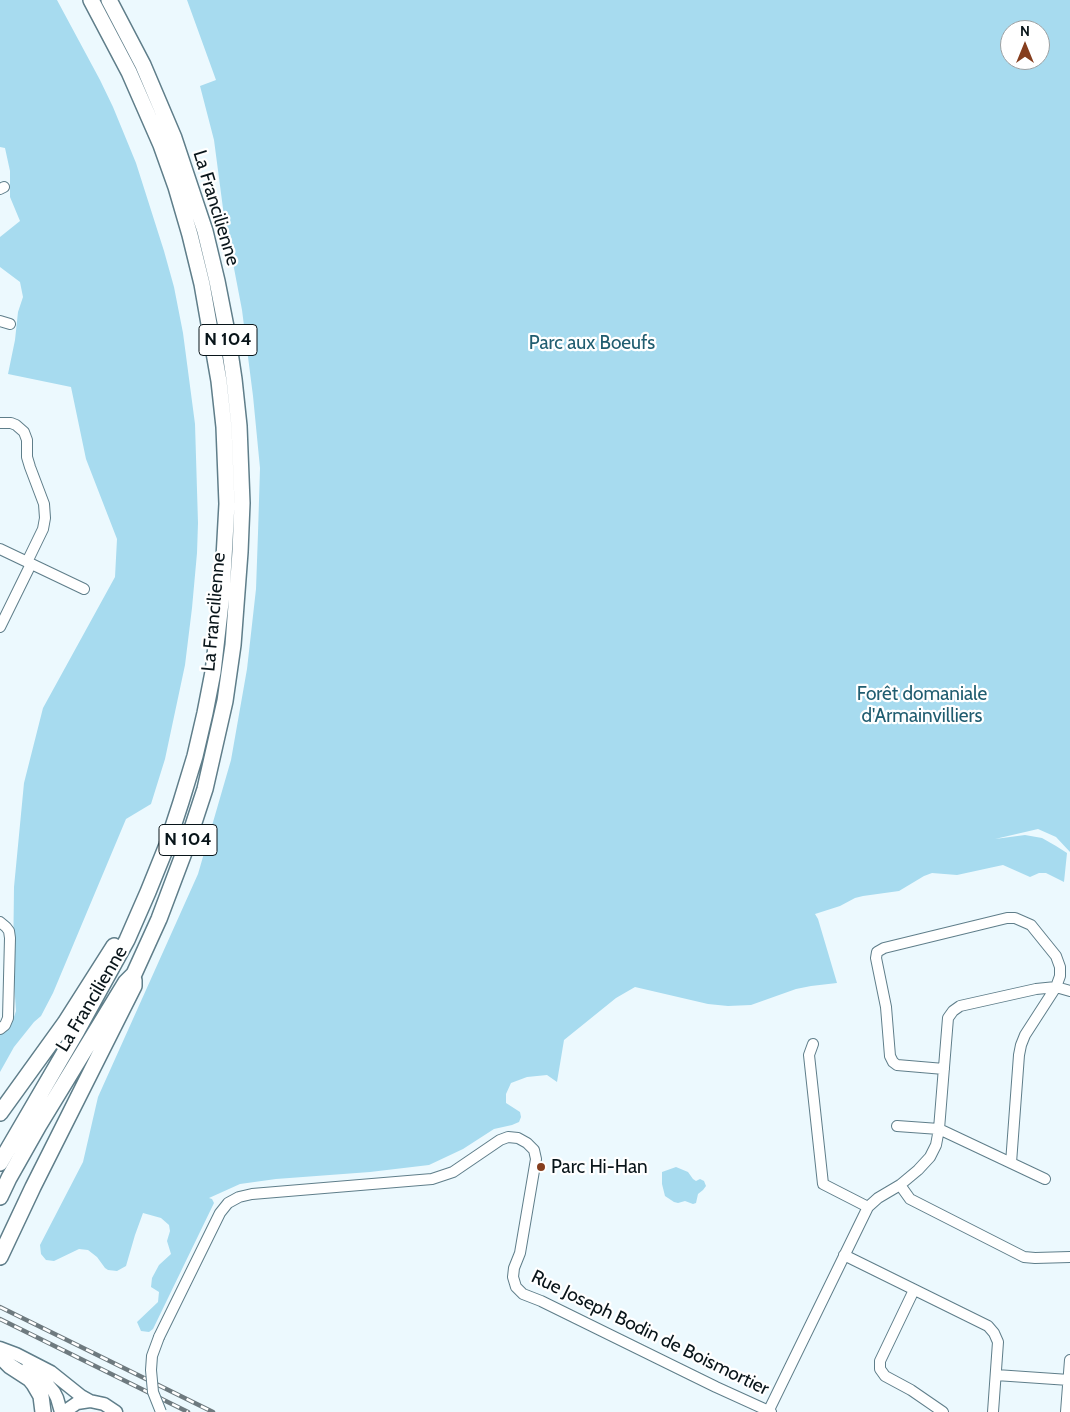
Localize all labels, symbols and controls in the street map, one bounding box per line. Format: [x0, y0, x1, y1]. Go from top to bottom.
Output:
north arrow [1000, 20, 1050, 70]
text: N [1020, 22, 1030, 40]
street label: La Francilienne [188, 148, 244, 268]
road number: N 104 [199, 324, 257, 356]
park label: Parc aux Boeufs [529, 332, 655, 354]
street label: La Francilienne [197, 551, 231, 673]
park label: Forêt domaniale d'Armainvilliers [857, 683, 987, 727]
road number: N 104 [159, 824, 217, 856]
street label: La Francilienne [51, 942, 133, 1056]
place label: Parc Hi-Han [551, 1156, 648, 1178]
marker: Parc Hi-Han [535, 1161, 547, 1173]
street label: Rue Joseph Bodin de Boismortier [527, 1265, 773, 1401]

